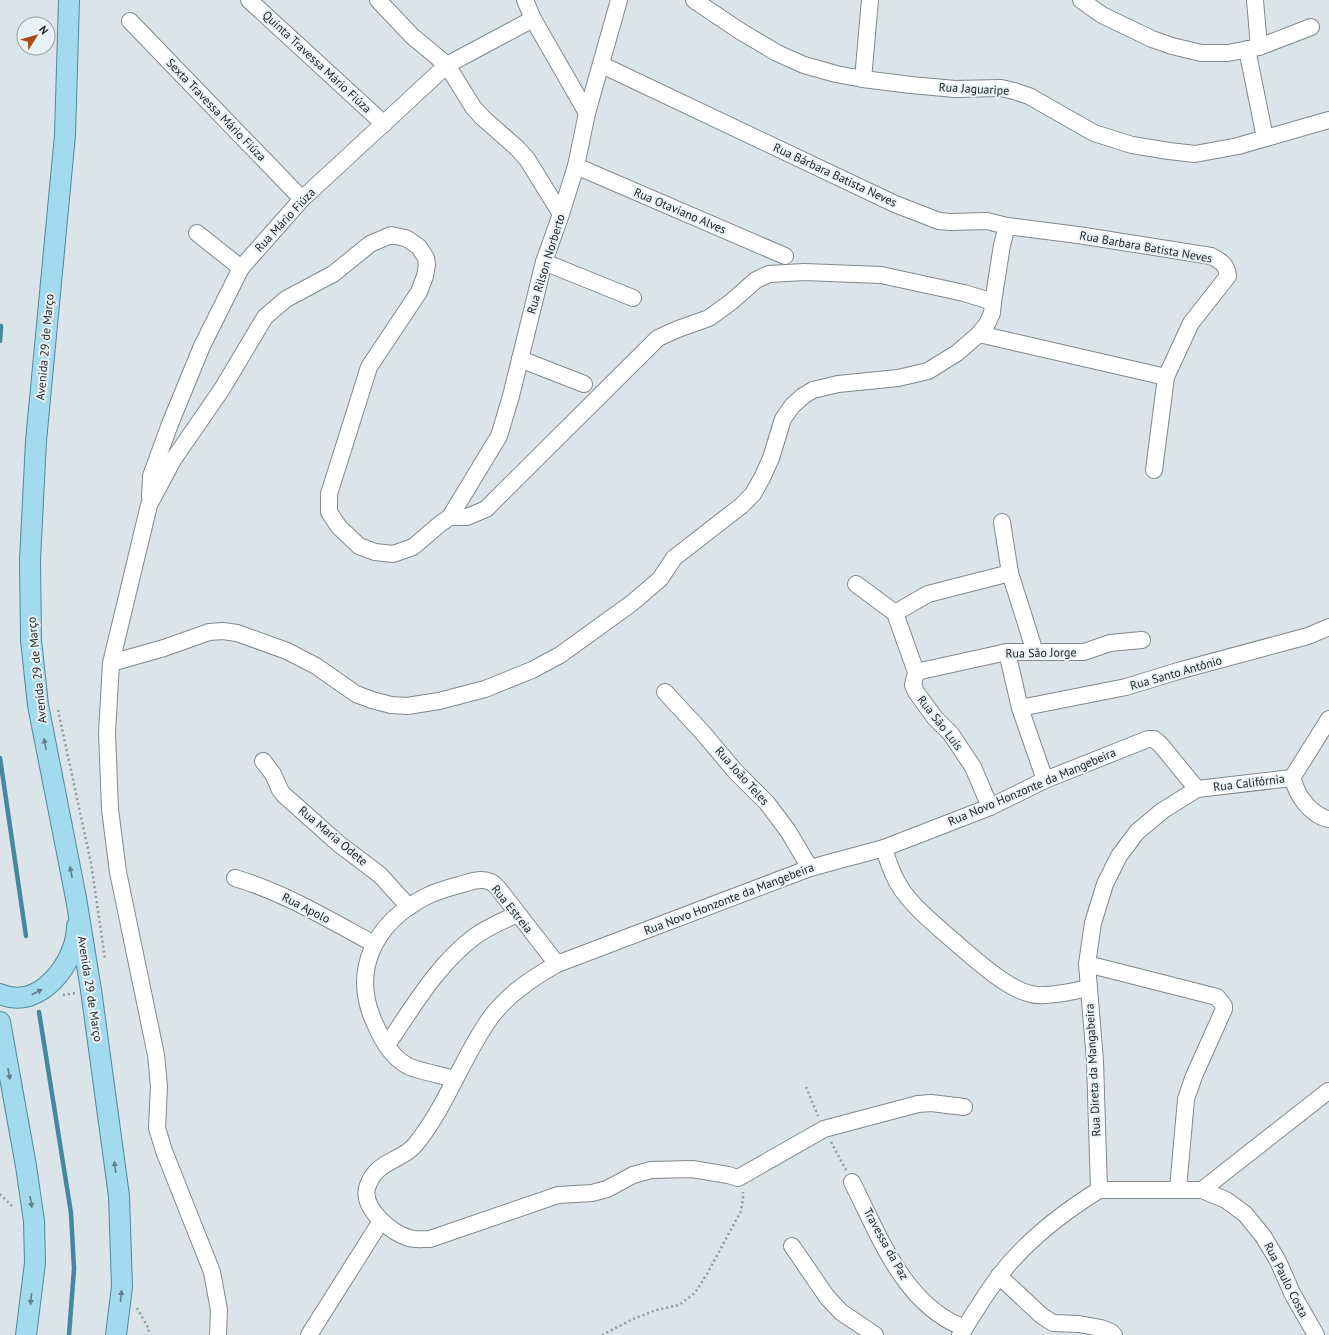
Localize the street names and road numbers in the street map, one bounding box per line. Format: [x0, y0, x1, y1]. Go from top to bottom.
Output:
street label: Quinta Travessa Mário Fiúza [260, 7, 375, 116]
street label: Sexta Travessa Mário Fiúza [163, 55, 269, 164]
street label: Rua Jaguaripe [938, 79, 1010, 98]
street label: Rua Bárbara Batista Neves [771, 139, 899, 210]
street label: Rua Mário Fiúza [251, 184, 318, 255]
street label: Rua Otaviano Alves [632, 184, 729, 237]
street label: Rua Rilson Norberto [523, 212, 568, 316]
street label: Rua Barbara Batista Neves [1079, 227, 1214, 266]
street label: Avenida 29 de Março [32, 293, 57, 401]
street label: Avenida 29 de Março [23, 616, 50, 724]
street label: Rua São Jorge [1005, 644, 1077, 661]
street label: Rua Santo Antônio [1128, 652, 1224, 693]
street label: Rua São Luís [914, 692, 966, 753]
street label: Rua João Teles [712, 743, 773, 808]
street label: Rua Novo Honzonte da Mangebeira [946, 744, 1118, 829]
street label: Rua Califórnia [1212, 771, 1286, 794]
street label: Rua Maria Odete [296, 802, 371, 869]
street label: Rua Novo Honzonte da Mangebeira [642, 859, 816, 938]
street label: Rua Estreia [488, 882, 536, 936]
street label: Rua Apolo [280, 889, 333, 926]
street label: Avenida 29 de Março [75, 935, 106, 1043]
street label: Rua Direta da Mangabeira [1082, 1003, 1103, 1137]
street label: Travessa da Paz [861, 1205, 912, 1282]
street label: Rua Paulo Costa [1261, 1240, 1312, 1320]

